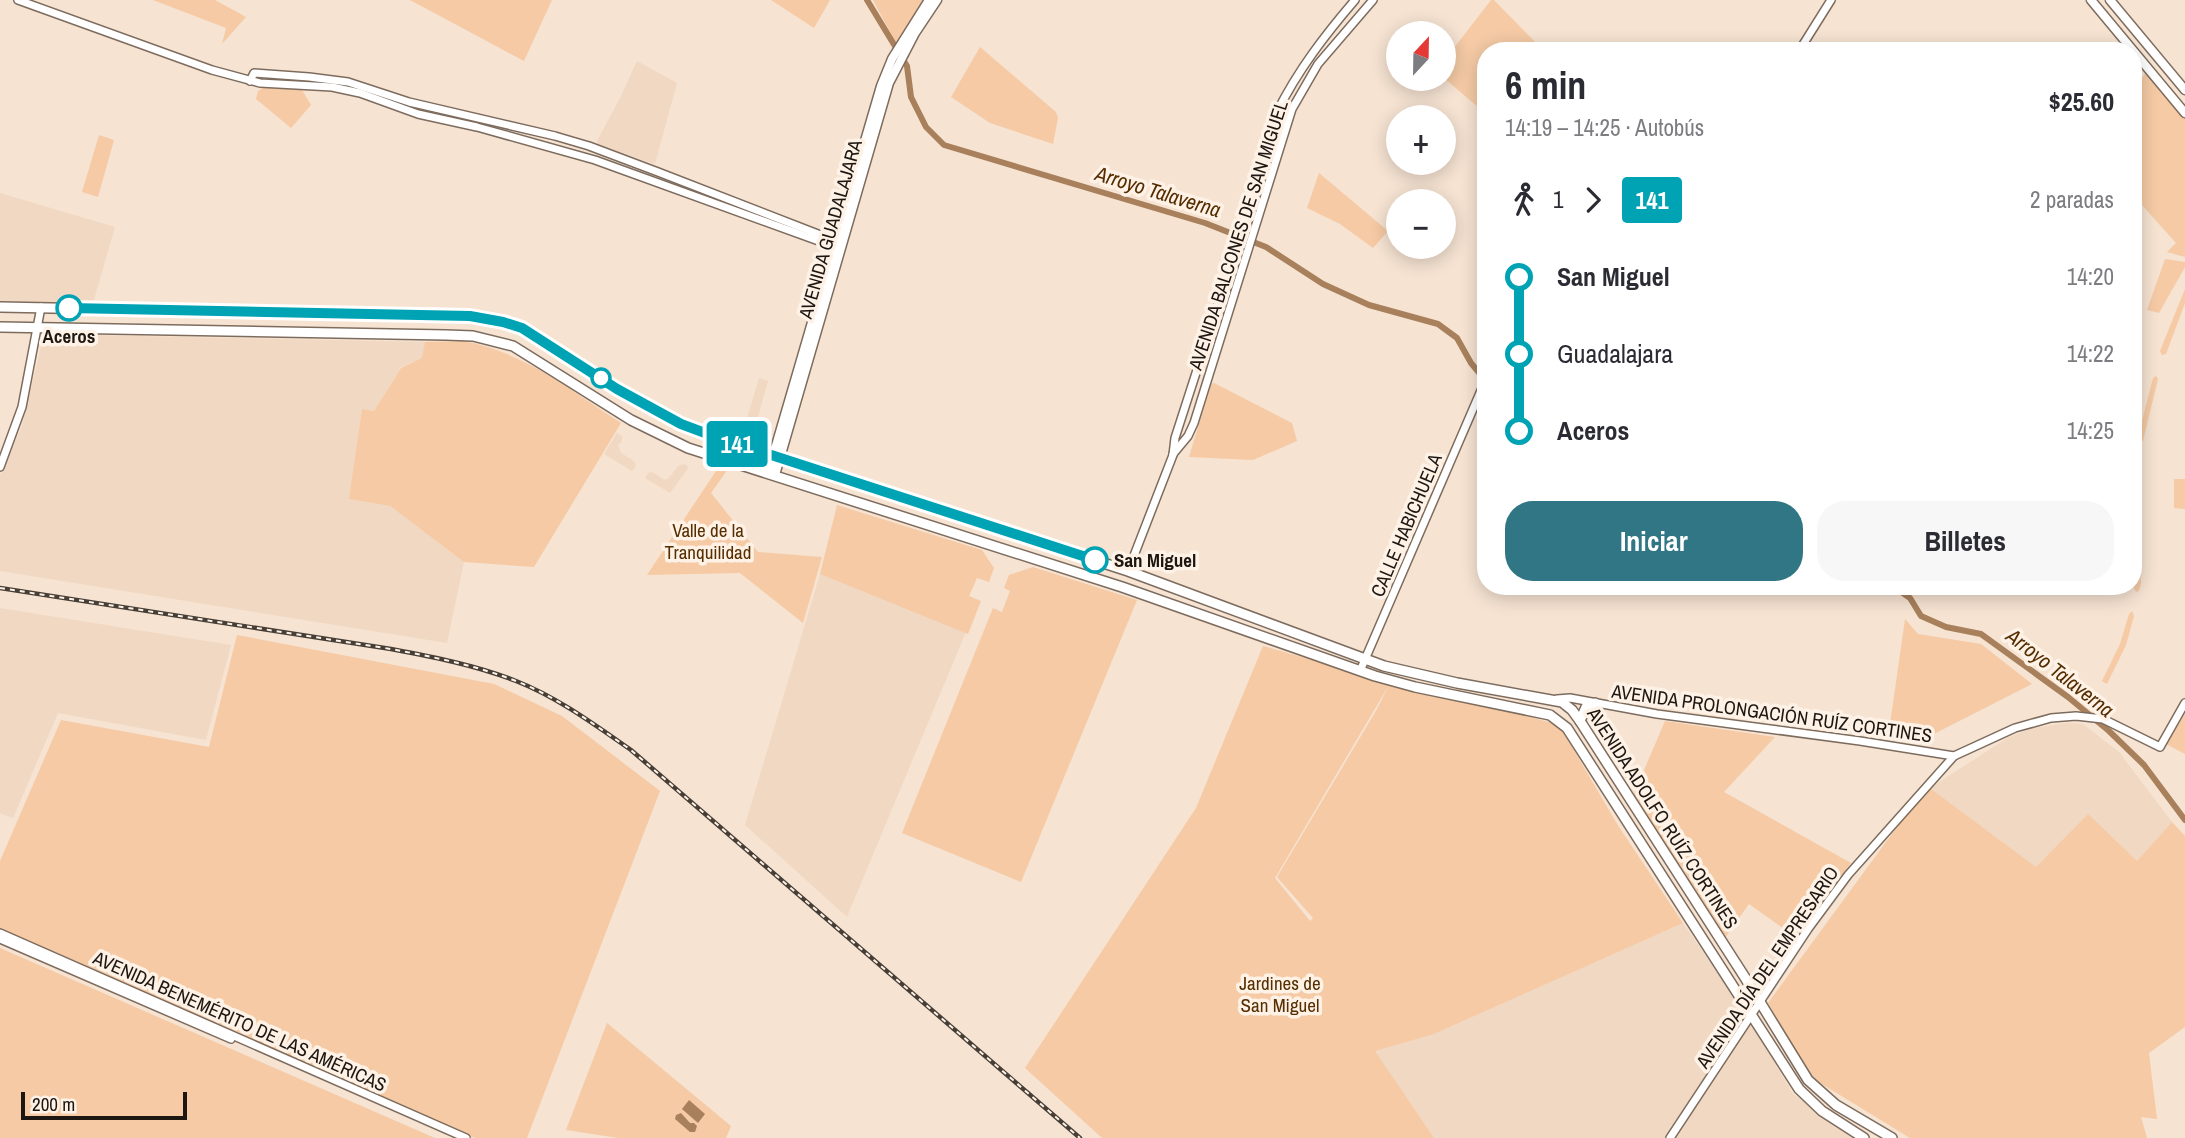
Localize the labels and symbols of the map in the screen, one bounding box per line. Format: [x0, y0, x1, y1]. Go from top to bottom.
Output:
north arrow [1386, 21, 1456, 91]
street label: AVENIDA BALCONES DE SAN MIGUEL [1182, 97, 1294, 374]
street label: AVENIDA GUADALAJARA [792, 136, 868, 322]
water label: Arroyo Talaverna [1091, 158, 1224, 224]
marker: Aceros [56, 295, 82, 321]
place label: Aceros [43, 323, 95, 349]
unlabelled marker [591, 368, 611, 388]
line badge: 141 [697, 421, 777, 467]
street label: CALLE HABICHUELA [1364, 449, 1448, 601]
park label: Valle de la Tranquilidad [665, 517, 751, 565]
marker: San Miguel [1082, 547, 1108, 573]
place label: San Miguel [1114, 547, 1196, 573]
water label: Arroyo Talaverna [2000, 621, 2120, 724]
street label: AVENIDA PROLONGACIÓN RUÍZ CORTINES [1609, 677, 1934, 748]
street label: AVENIDA ADOLFO RUÍZ CORTINES [1581, 701, 1744, 934]
street label: AVENIDA DÍA DEL EMPRESARIO [1689, 861, 1844, 1074]
street label: AVENIDA BENEMÉRITO DE LAS AMÉRICAS [88, 944, 391, 1098]
park label: Jardines de San Miguel [1239, 970, 1321, 1018]
scale bar [21, 1089, 187, 1121]

